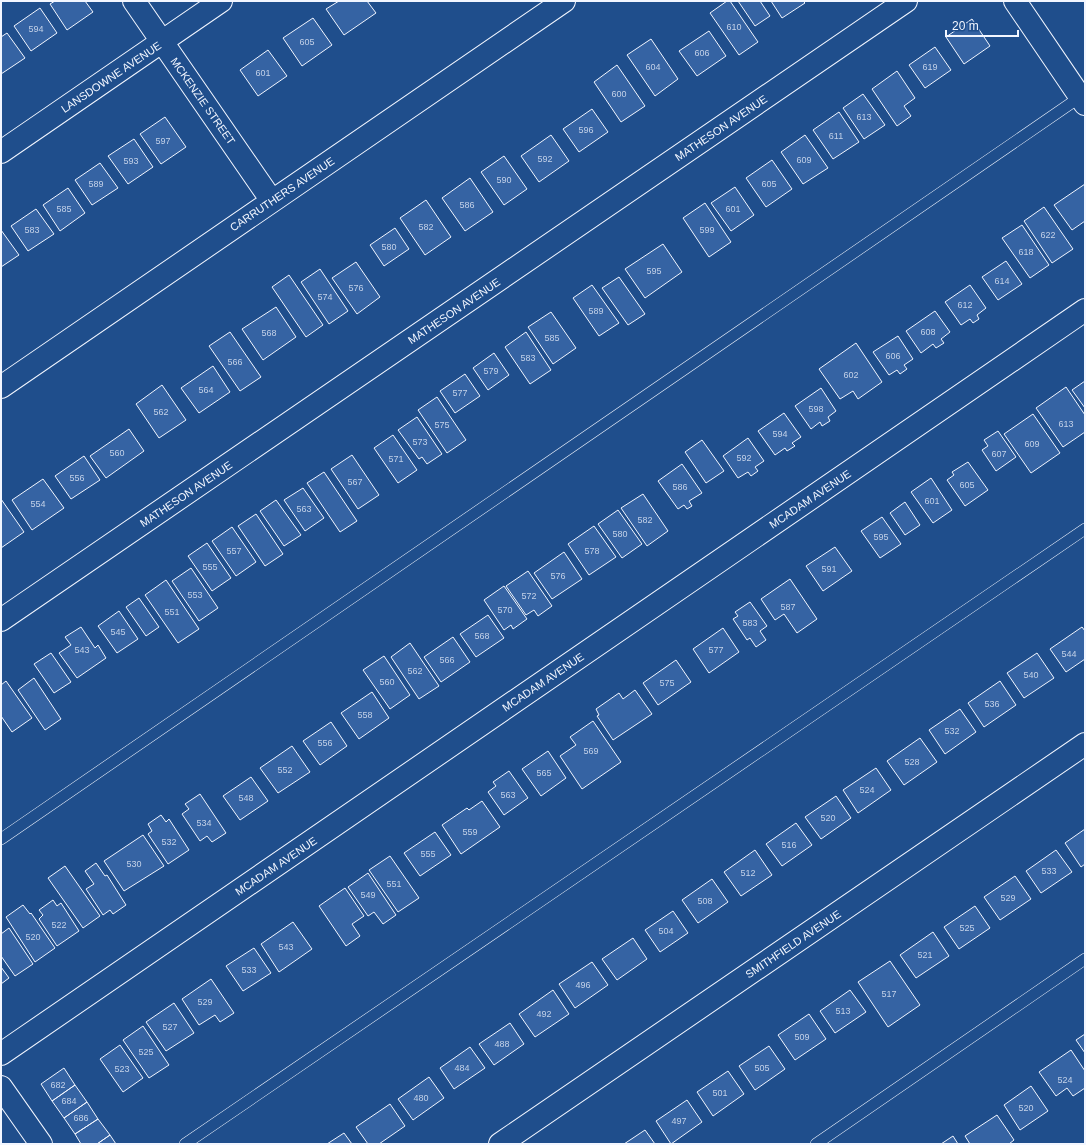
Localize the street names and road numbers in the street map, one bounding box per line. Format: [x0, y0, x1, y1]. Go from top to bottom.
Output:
street label: LANSDOWNE AVENUE [59, 39, 163, 115]
street label: MCKENZIE STREET [168, 55, 238, 147]
street label: MATHESON AVENUE [673, 93, 769, 163]
street label: CARRUTHERS AVENUE [228, 155, 336, 233]
street label: MATHESON AVENUE [406, 276, 502, 346]
street label: MATHESON AVENUE [138, 459, 234, 529]
street label: MCADAM AVENUE [767, 467, 853, 531]
street label: MCADAM AVENUE [500, 650, 586, 714]
street label: MCADAM AVENUE [233, 834, 319, 898]
street label: SMITHFIELD AVENUE [743, 908, 843, 980]

